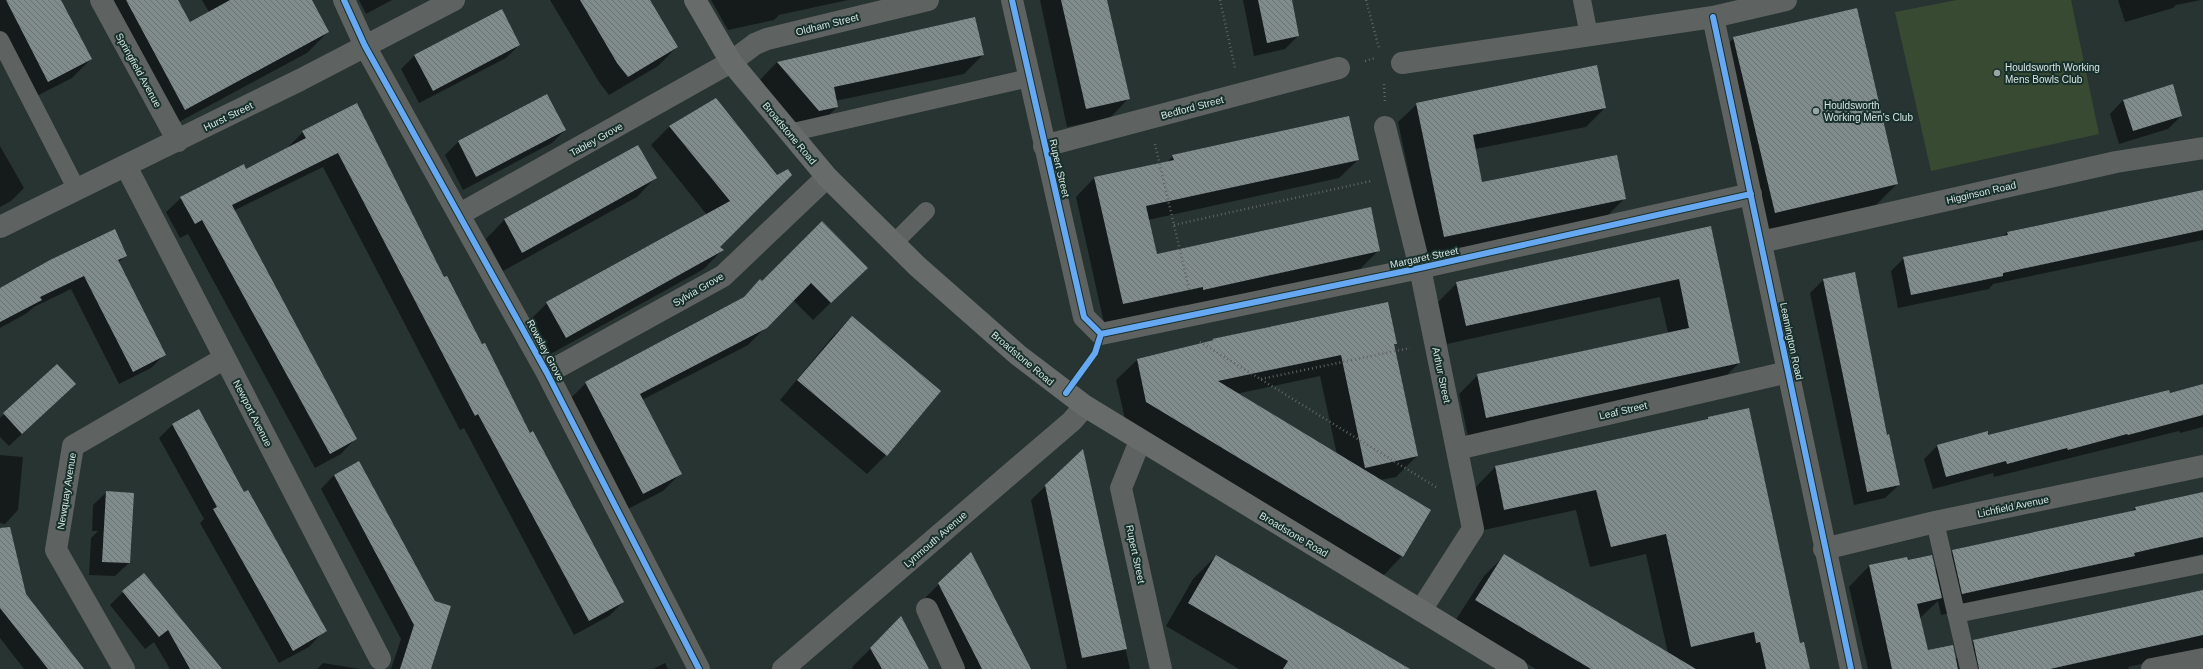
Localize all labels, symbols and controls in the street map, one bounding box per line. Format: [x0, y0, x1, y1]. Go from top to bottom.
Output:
street label: Oldham Street [795, 11, 860, 38]
street label: Springfield Avenue [114, 31, 164, 110]
place label: Houldsworth Working Mens Bowls Club [2005, 62, 2100, 85]
marker: Houldsworth Working Mens Bowls Club [1992, 68, 2002, 78]
street label: Bedford Street [1160, 94, 1225, 121]
street label: Hurst Street [202, 100, 255, 133]
street label: Broadstone Road [760, 100, 819, 167]
place label: Houldsworth Working Men's Club [1824, 100, 1913, 123]
marker: Houldsworth Working Men's Club [1811, 106, 1821, 116]
street label: Tabley Grove [568, 120, 625, 159]
street label: Rupert Street [1047, 138, 1072, 199]
street label: Higginson Road [1945, 179, 2017, 206]
street label: Margaret Street [1389, 245, 1459, 270]
street label: Sylvia Grove [671, 270, 726, 308]
street label: Leamington Road [1778, 301, 1805, 381]
street label: Rowsley Grove [525, 318, 567, 383]
street label: Broadstone Road [989, 329, 1056, 388]
street label: Arthur Street [1430, 346, 1453, 404]
street label: Newport Avenue [231, 378, 274, 449]
street label: Leaf Street [1598, 400, 1648, 421]
street label: Newquay Avenue [55, 451, 78, 530]
street label: Lichfield Avenue [1976, 493, 2050, 519]
street label: Lynmouth Avenue [902, 509, 969, 570]
street label: Broadstone Road [1258, 510, 1330, 559]
street label: Rupert Street [1124, 524, 1147, 585]

